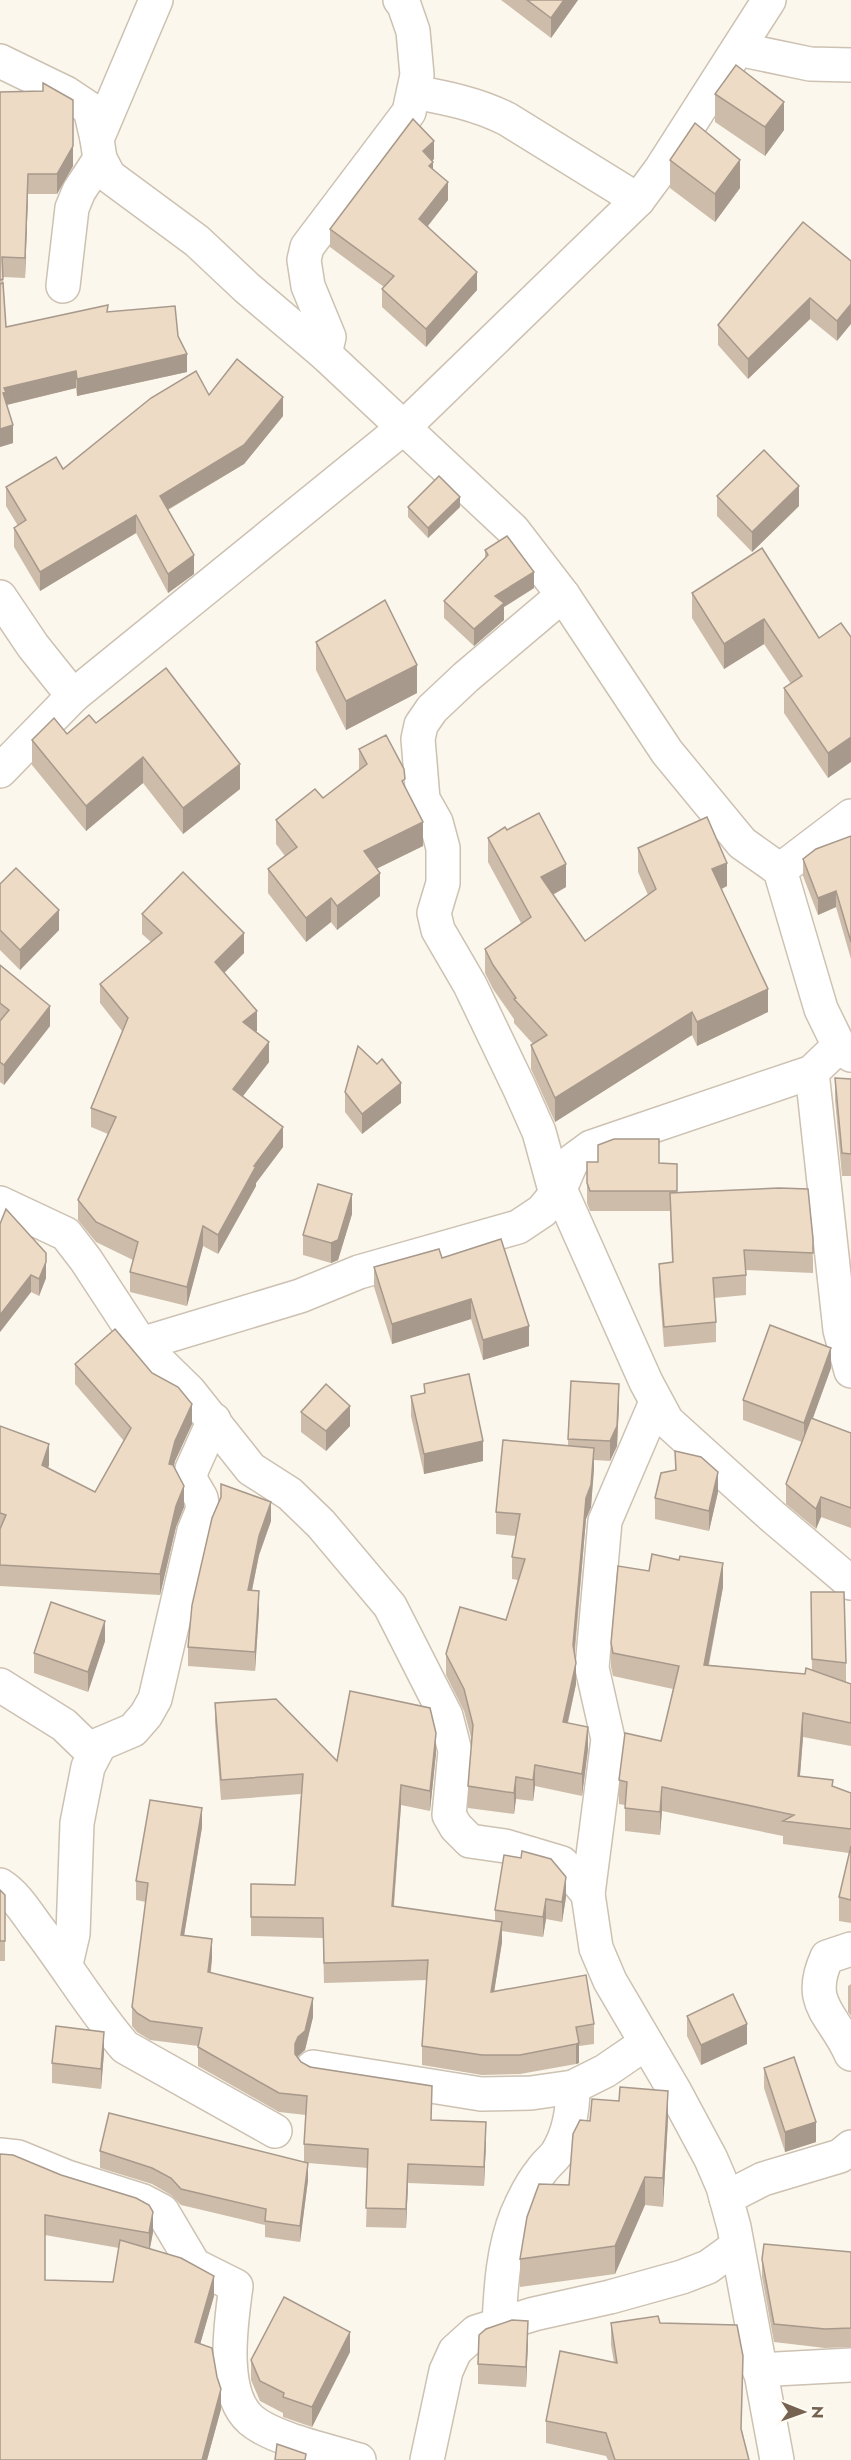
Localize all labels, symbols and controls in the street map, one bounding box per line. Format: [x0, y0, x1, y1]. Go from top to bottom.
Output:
north arrow [773, 2382, 833, 2442]
text: N [806, 2406, 829, 2419]

